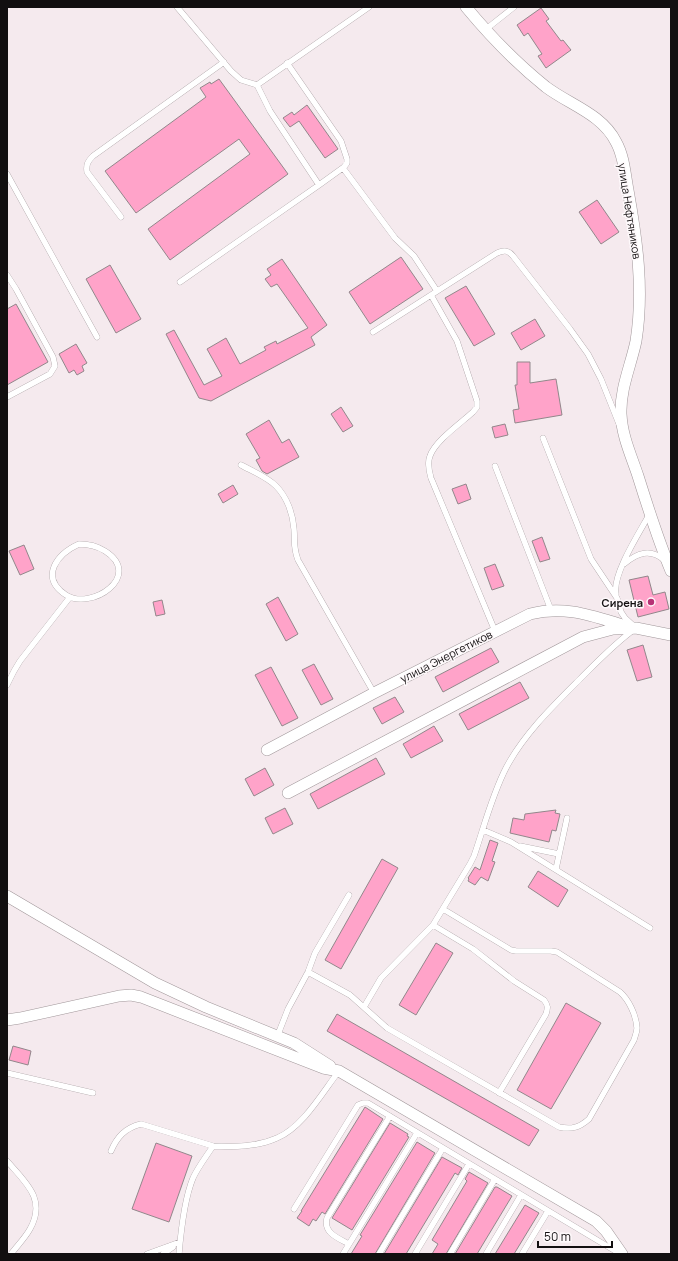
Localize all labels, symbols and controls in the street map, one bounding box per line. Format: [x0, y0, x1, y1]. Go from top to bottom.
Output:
street label: улица Нефтяников [615, 162, 645, 260]
place label: Сирена [602, 595, 643, 610]
marker: Сирена [646, 597, 656, 607]
street label: улица Энергетиков [397, 626, 495, 686]
scale bar [538, 1223, 612, 1249]
text: 50 m [544, 1228, 571, 1245]

